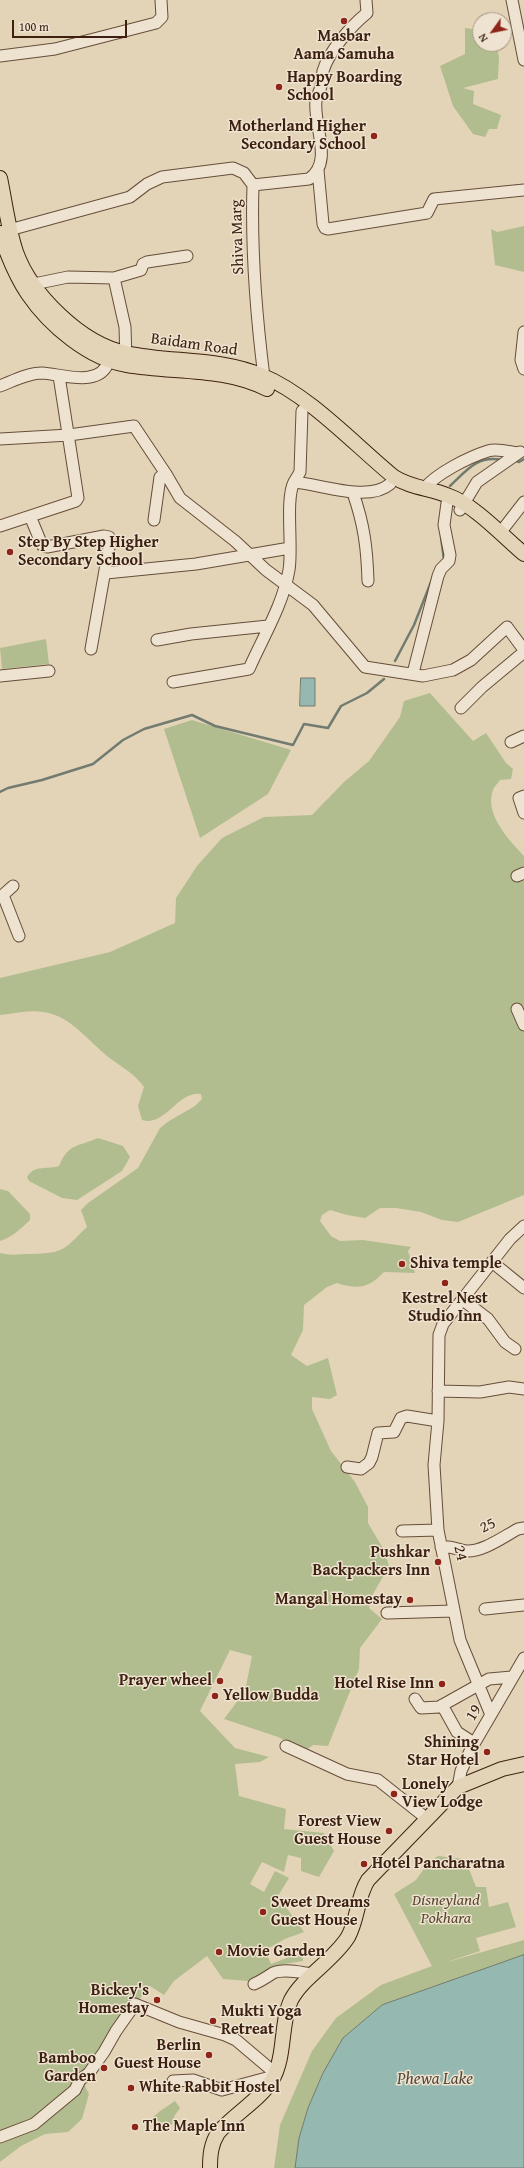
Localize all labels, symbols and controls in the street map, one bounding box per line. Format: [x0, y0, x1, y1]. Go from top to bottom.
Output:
scale bar [14, 12, 129, 38]
north arrow [472, 12, 512, 52]
marker: Masbar Aama Samuha [339, 16, 349, 26]
text: 100 m [19, 18, 49, 35]
place label: Masbar Aama Samuha [293, 27, 395, 65]
text: N [474, 31, 491, 45]
place label: Happy Boarding School [287, 68, 402, 106]
marker: Happy Boarding School [274, 82, 284, 92]
place label: Motherland Higher Secondary School [229, 117, 366, 155]
marker: Motherland Higher Secondary School [369, 131, 379, 141]
street label: Shiva Marg [227, 199, 249, 275]
street label: Baidam Road [149, 329, 239, 361]
place label: Step By Step Higher Secondary School [18, 533, 159, 571]
marker: Step By Step Higher Secondary School [5, 547, 15, 557]
place label: Shiva temple [410, 1254, 502, 1274]
marker: Shiva temple [397, 1259, 407, 1269]
marker: Kestrel Nest Studio Inn [440, 1278, 450, 1288]
place label: Kestrel Nest Studio Inn [402, 1289, 488, 1327]
street label: 25 [477, 1514, 499, 1538]
place label: Pushkar Backpackers Inn [313, 1543, 430, 1581]
street label: 24 [449, 1543, 471, 1563]
marker: Pushkar Backpackers Inn [433, 1557, 443, 1567]
place label: Mangal Homestay [275, 1590, 402, 1610]
marker: Mangal Homestay [405, 1595, 415, 1605]
place label: Prayer wheel [119, 1671, 212, 1691]
place label: Hotel Rise Inn [335, 1674, 434, 1694]
marker: Prayer wheel [215, 1676, 225, 1686]
marker: Hotel Rise Inn [437, 1679, 447, 1689]
place label: Yellow Budda [223, 1686, 319, 1706]
marker: Yellow Budda [210, 1691, 220, 1701]
street label: 19 [462, 1701, 486, 1725]
place label: Shining Star Hotel [407, 1733, 479, 1771]
marker: Shining Star Hotel [482, 1747, 492, 1757]
place label: Lonely View Lodge [402, 1775, 483, 1813]
marker: Lonely View Lodge [389, 1789, 399, 1799]
place label: Forest View Guest House [294, 1812, 381, 1850]
marker: Forest View Guest House [384, 1826, 394, 1836]
place label: Hotel Pancharatna [372, 1854, 505, 1874]
marker: Hotel Pancharatna [359, 1859, 369, 1869]
park label: Disneyland Pokhara [412, 1891, 480, 1929]
place label: Sweet Dreams Guest House [271, 1893, 370, 1931]
marker: Sweet Dreams Guest House [258, 1907, 268, 1917]
place label: Movie Garden [227, 1942, 325, 1962]
marker: Movie Garden [214, 1947, 224, 1957]
place label: Bickey's Homestay [78, 1981, 149, 2019]
marker: Bickey's Homestay [152, 1995, 162, 2005]
place label: Mukti Yoga Retreat [221, 2002, 302, 2040]
marker: Mukti Yoga Retreat [208, 2016, 218, 2026]
place label: Berlin Guest House [114, 2036, 201, 2074]
place label: Bamboo Garden [38, 2049, 96, 2087]
marker: Berlin Guest House [204, 2050, 214, 2060]
marker: Bamboo Garden [99, 2063, 109, 2073]
water label: Phewa Lake [397, 2070, 473, 2090]
place label: White Rabbit Hostel [139, 2078, 280, 2098]
marker: White Rabbit Hostel [126, 2083, 136, 2093]
place label: The Maple Inn [143, 2117, 245, 2137]
marker: The Maple Inn [130, 2122, 140, 2132]

